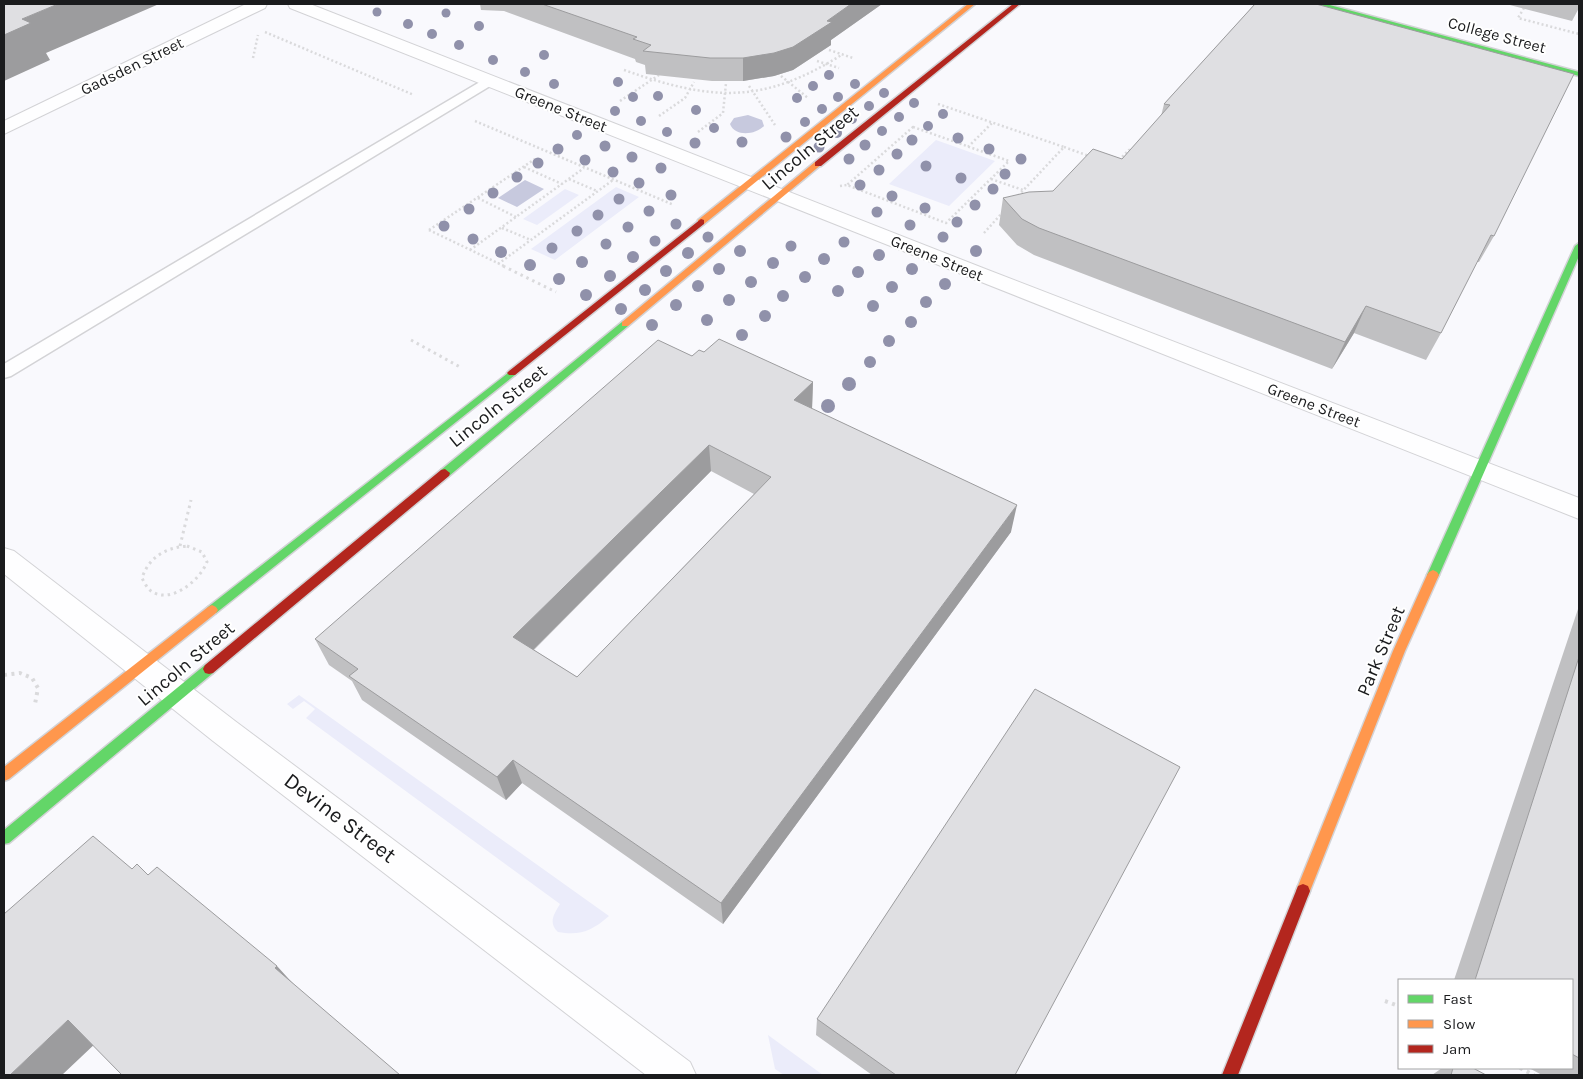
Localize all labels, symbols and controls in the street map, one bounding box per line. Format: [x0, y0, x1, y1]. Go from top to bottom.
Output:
street label: College Street [1446, 13, 1548, 57]
street label: Gadsden Street [77, 33, 187, 99]
street label: Greene Street [512, 82, 610, 136]
street label: Lincoln Street [757, 101, 863, 195]
street label: Greene Street [888, 231, 986, 285]
street label: Lincoln Street [445, 360, 551, 452]
street label: Greene Street [1265, 379, 1363, 431]
street label: Park Street [1352, 603, 1410, 699]
street label: Lincoln Street [133, 617, 239, 711]
street label: Devine Street [279, 767, 401, 869]
legend [1398, 979, 1573, 1069]
text: Fast [1443, 990, 1473, 1008]
text: Slow [1443, 1015, 1475, 1033]
text: Jam [1443, 1040, 1471, 1058]

